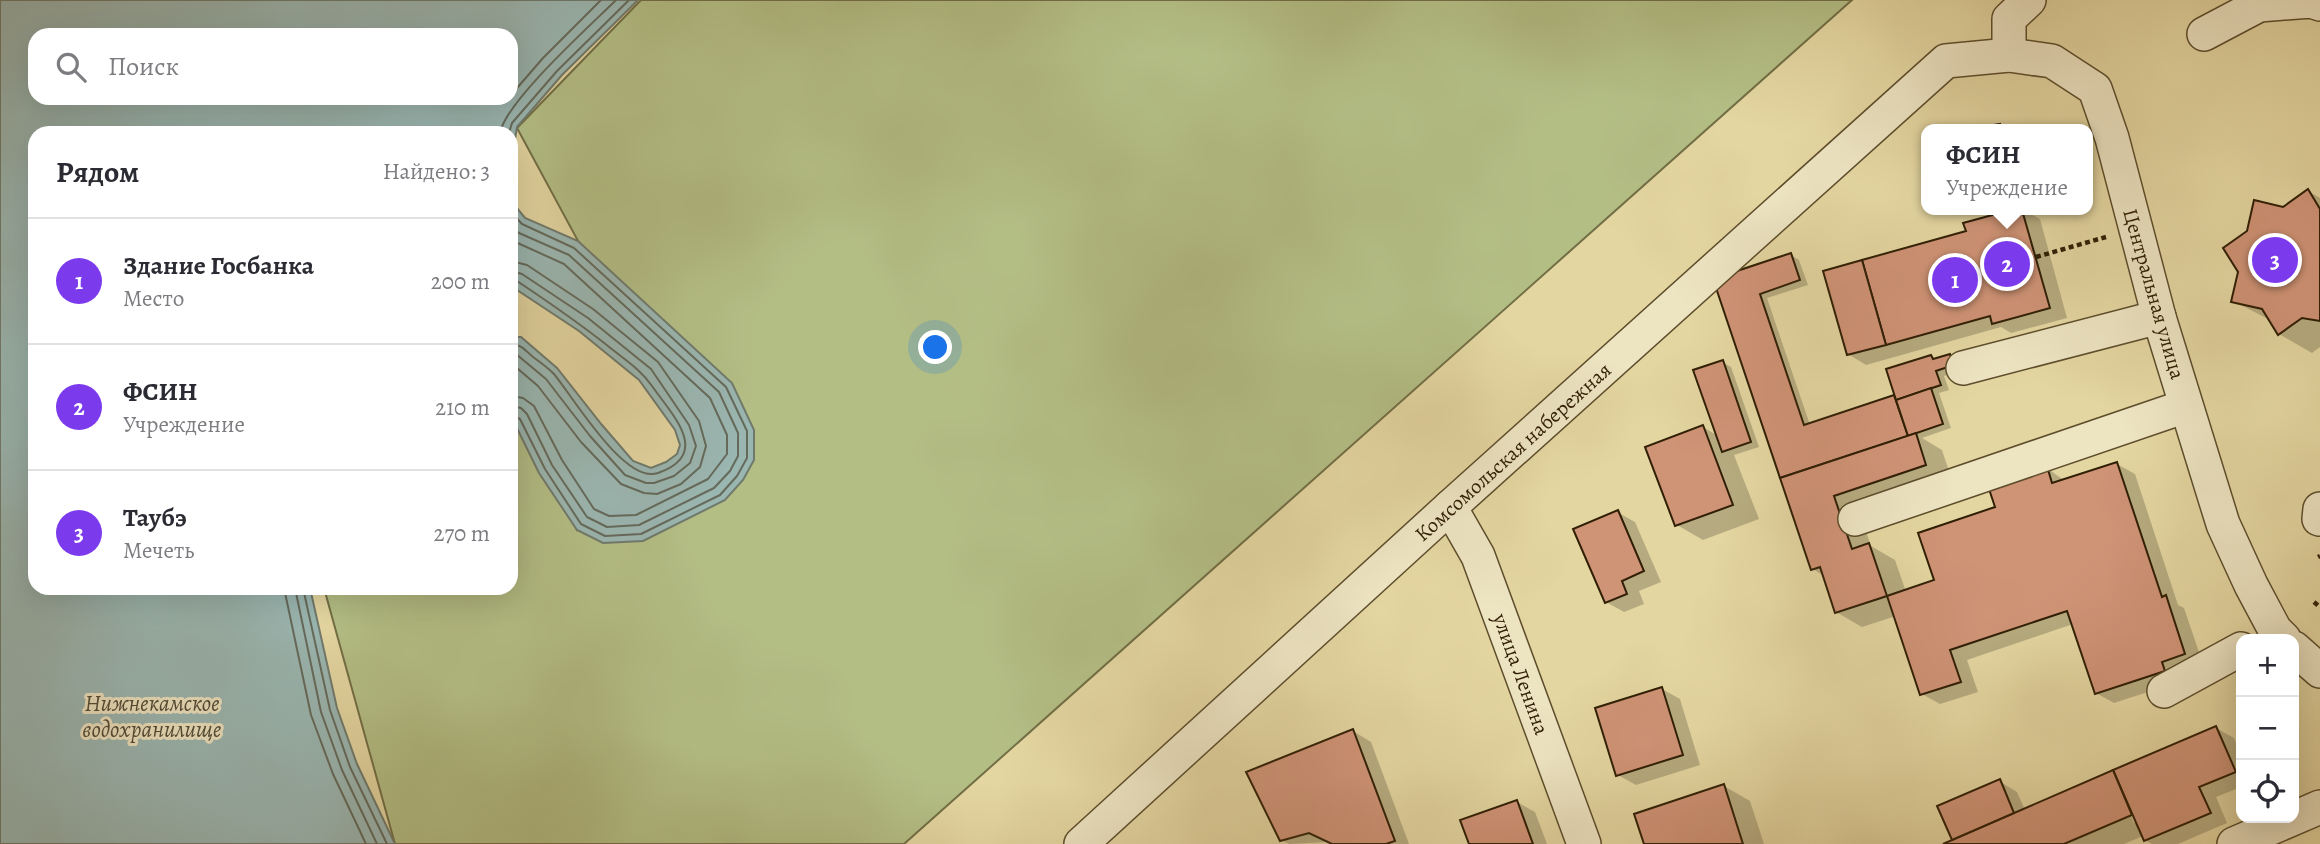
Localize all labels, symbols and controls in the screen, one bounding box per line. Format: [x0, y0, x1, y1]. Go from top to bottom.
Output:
search box [28, 28, 518, 105]
icon: search [52, 48, 90, 86]
text: Поиск [108, 49, 179, 84]
popup [1921, 124, 2093, 215]
text: ФСИН [1946, 137, 2021, 172]
text: Рядом [56, 152, 139, 192]
text: Найдено: 3 [383, 156, 490, 187]
text: Учреждение [1946, 172, 2068, 203]
street label: Центральная улица [2116, 205, 2192, 383]
pin: 3 [2252, 234, 2298, 286]
pin: 2 [1984, 238, 2030, 290]
text: Здание Госбанка [123, 248, 314, 283]
pin: 1 [1932, 254, 1978, 306]
text: 1 [75, 266, 83, 297]
text: 200 m [431, 266, 490, 297]
text: Место [123, 283, 184, 314]
your location [918, 330, 952, 364]
street label: Комсомольская набережная [1409, 356, 1617, 548]
text: ФСИН [123, 374, 197, 409]
text: 2 [73, 392, 85, 423]
text: 210 m [435, 392, 490, 423]
text: Учреждение [123, 409, 245, 440]
text: Таубэ [123, 500, 187, 535]
text: 3 [74, 518, 84, 549]
text: 270 m [433, 518, 490, 549]
text: Мечеть [123, 535, 194, 566]
street label: улица Ленина [1486, 609, 1556, 739]
map controls [2236, 634, 2299, 823]
button: + [2236, 634, 2299, 697]
water label: Нижнекамское водохранилище [83, 688, 221, 745]
button: − [2236, 697, 2299, 760]
button: locate [2236, 760, 2299, 823]

